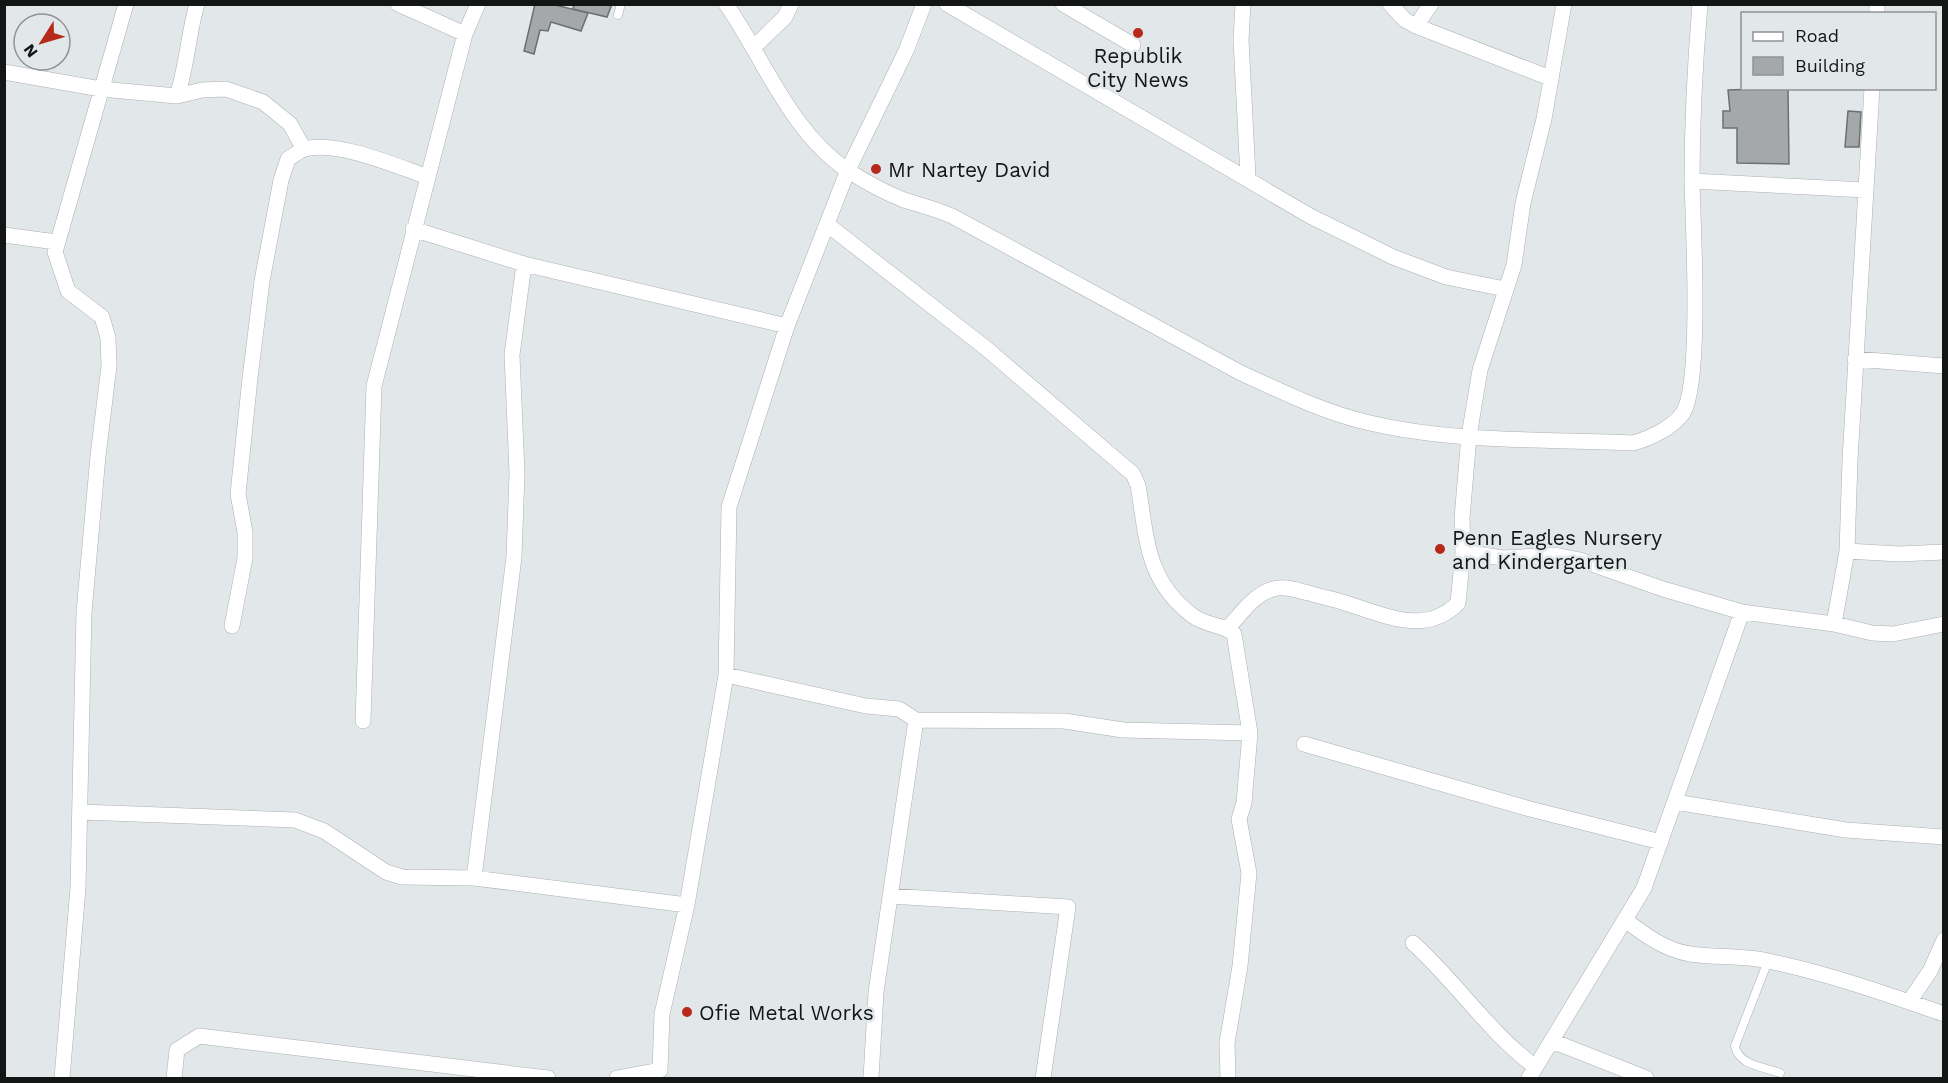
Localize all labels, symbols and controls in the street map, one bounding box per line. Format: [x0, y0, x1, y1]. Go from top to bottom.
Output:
north arrow [12, 12, 72, 72]
legend [1741, 12, 1936, 90]
text: Road [1795, 25, 1839, 46]
marker: Republik City News [1131, 26, 1145, 40]
text: N [19, 40, 42, 61]
place label: Republik City News [1087, 43, 1189, 92]
text: Building [1795, 55, 1865, 76]
place label: Mr Nartey David [888, 157, 1050, 182]
marker: Mr Nartey David [869, 162, 883, 176]
place label: Penn Eagles Nursery and Kindergarten [1452, 525, 1662, 574]
marker: Penn Eagles Nursery and Kindergarten [1433, 542, 1447, 556]
place label: Ofie Metal Works [699, 1000, 874, 1025]
marker: Ofie Metal Works [680, 1005, 694, 1019]

